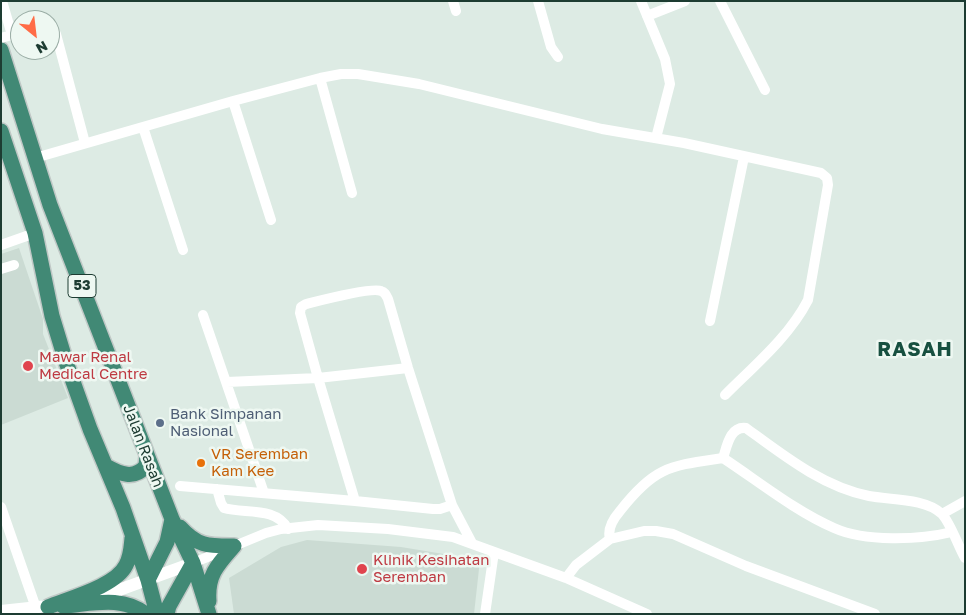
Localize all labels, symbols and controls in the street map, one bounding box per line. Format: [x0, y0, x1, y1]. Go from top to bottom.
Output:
north arrow [10, 10, 60, 60]
text: N [33, 38, 51, 58]
road number: 53 [68, 274, 96, 298]
district label: RASAH [877, 338, 953, 362]
place label: Mawar Renal Medical Centre [39, 348, 147, 383]
marker: Mawar Renal Medical Centre [21, 359, 35, 373]
street label: Jalan Rasah [119, 402, 167, 490]
place label: Bank Simpanan Nasional [170, 405, 281, 440]
marker: Bank Simpanan Nasional [154, 417, 166, 429]
place label: VR Seremban Kam Kee [211, 445, 308, 480]
marker: VR Seremban Kam Kee [195, 457, 207, 469]
place label: Klinik Kesihatan Seremban [373, 551, 489, 586]
marker: Klinik Kesihatan Seremban [355, 562, 369, 576]

